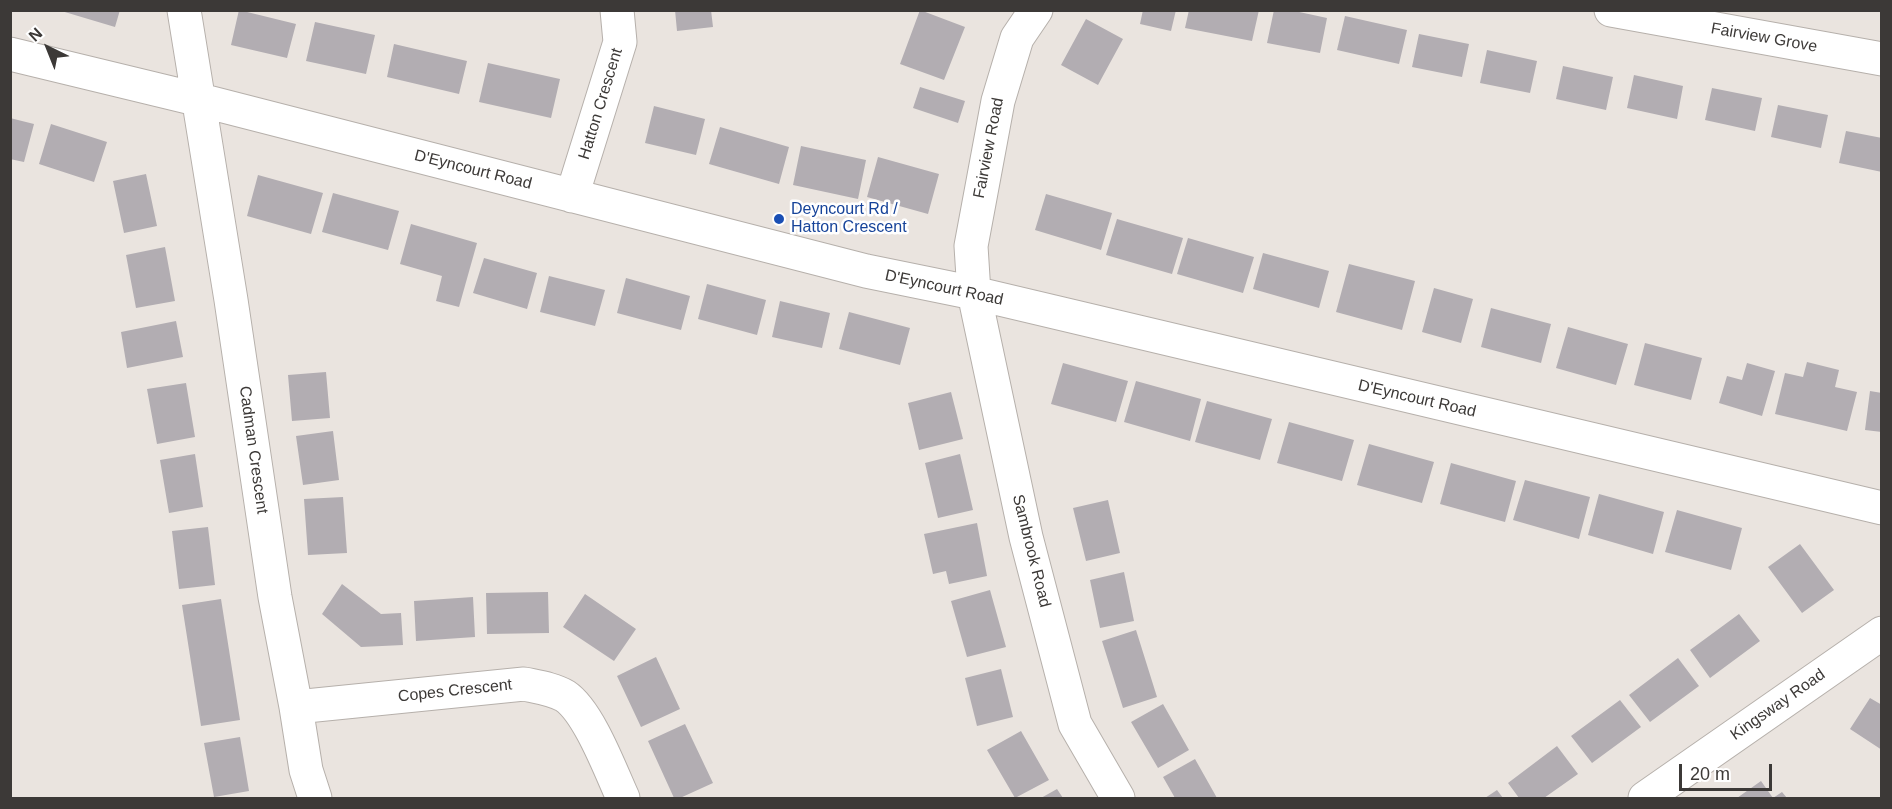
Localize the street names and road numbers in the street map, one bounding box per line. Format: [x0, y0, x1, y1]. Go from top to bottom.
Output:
street label: Fairview Grove [1709, 19, 1819, 57]
street label: Hatton Crescent [575, 46, 627, 162]
street label: Fairview Road [970, 96, 1008, 200]
street label: D'Eyncourt Road [412, 146, 534, 194]
street label: D'Eyncourt Road [883, 266, 1005, 310]
street label: D'Eyncourt Road [1356, 376, 1478, 422]
street label: Cadman Crescent [235, 385, 271, 515]
street label: Sambrook Road [1008, 493, 1054, 609]
street label: Kingsway Road [1727, 665, 1829, 745]
street label: Copes Crescent [397, 675, 513, 707]

